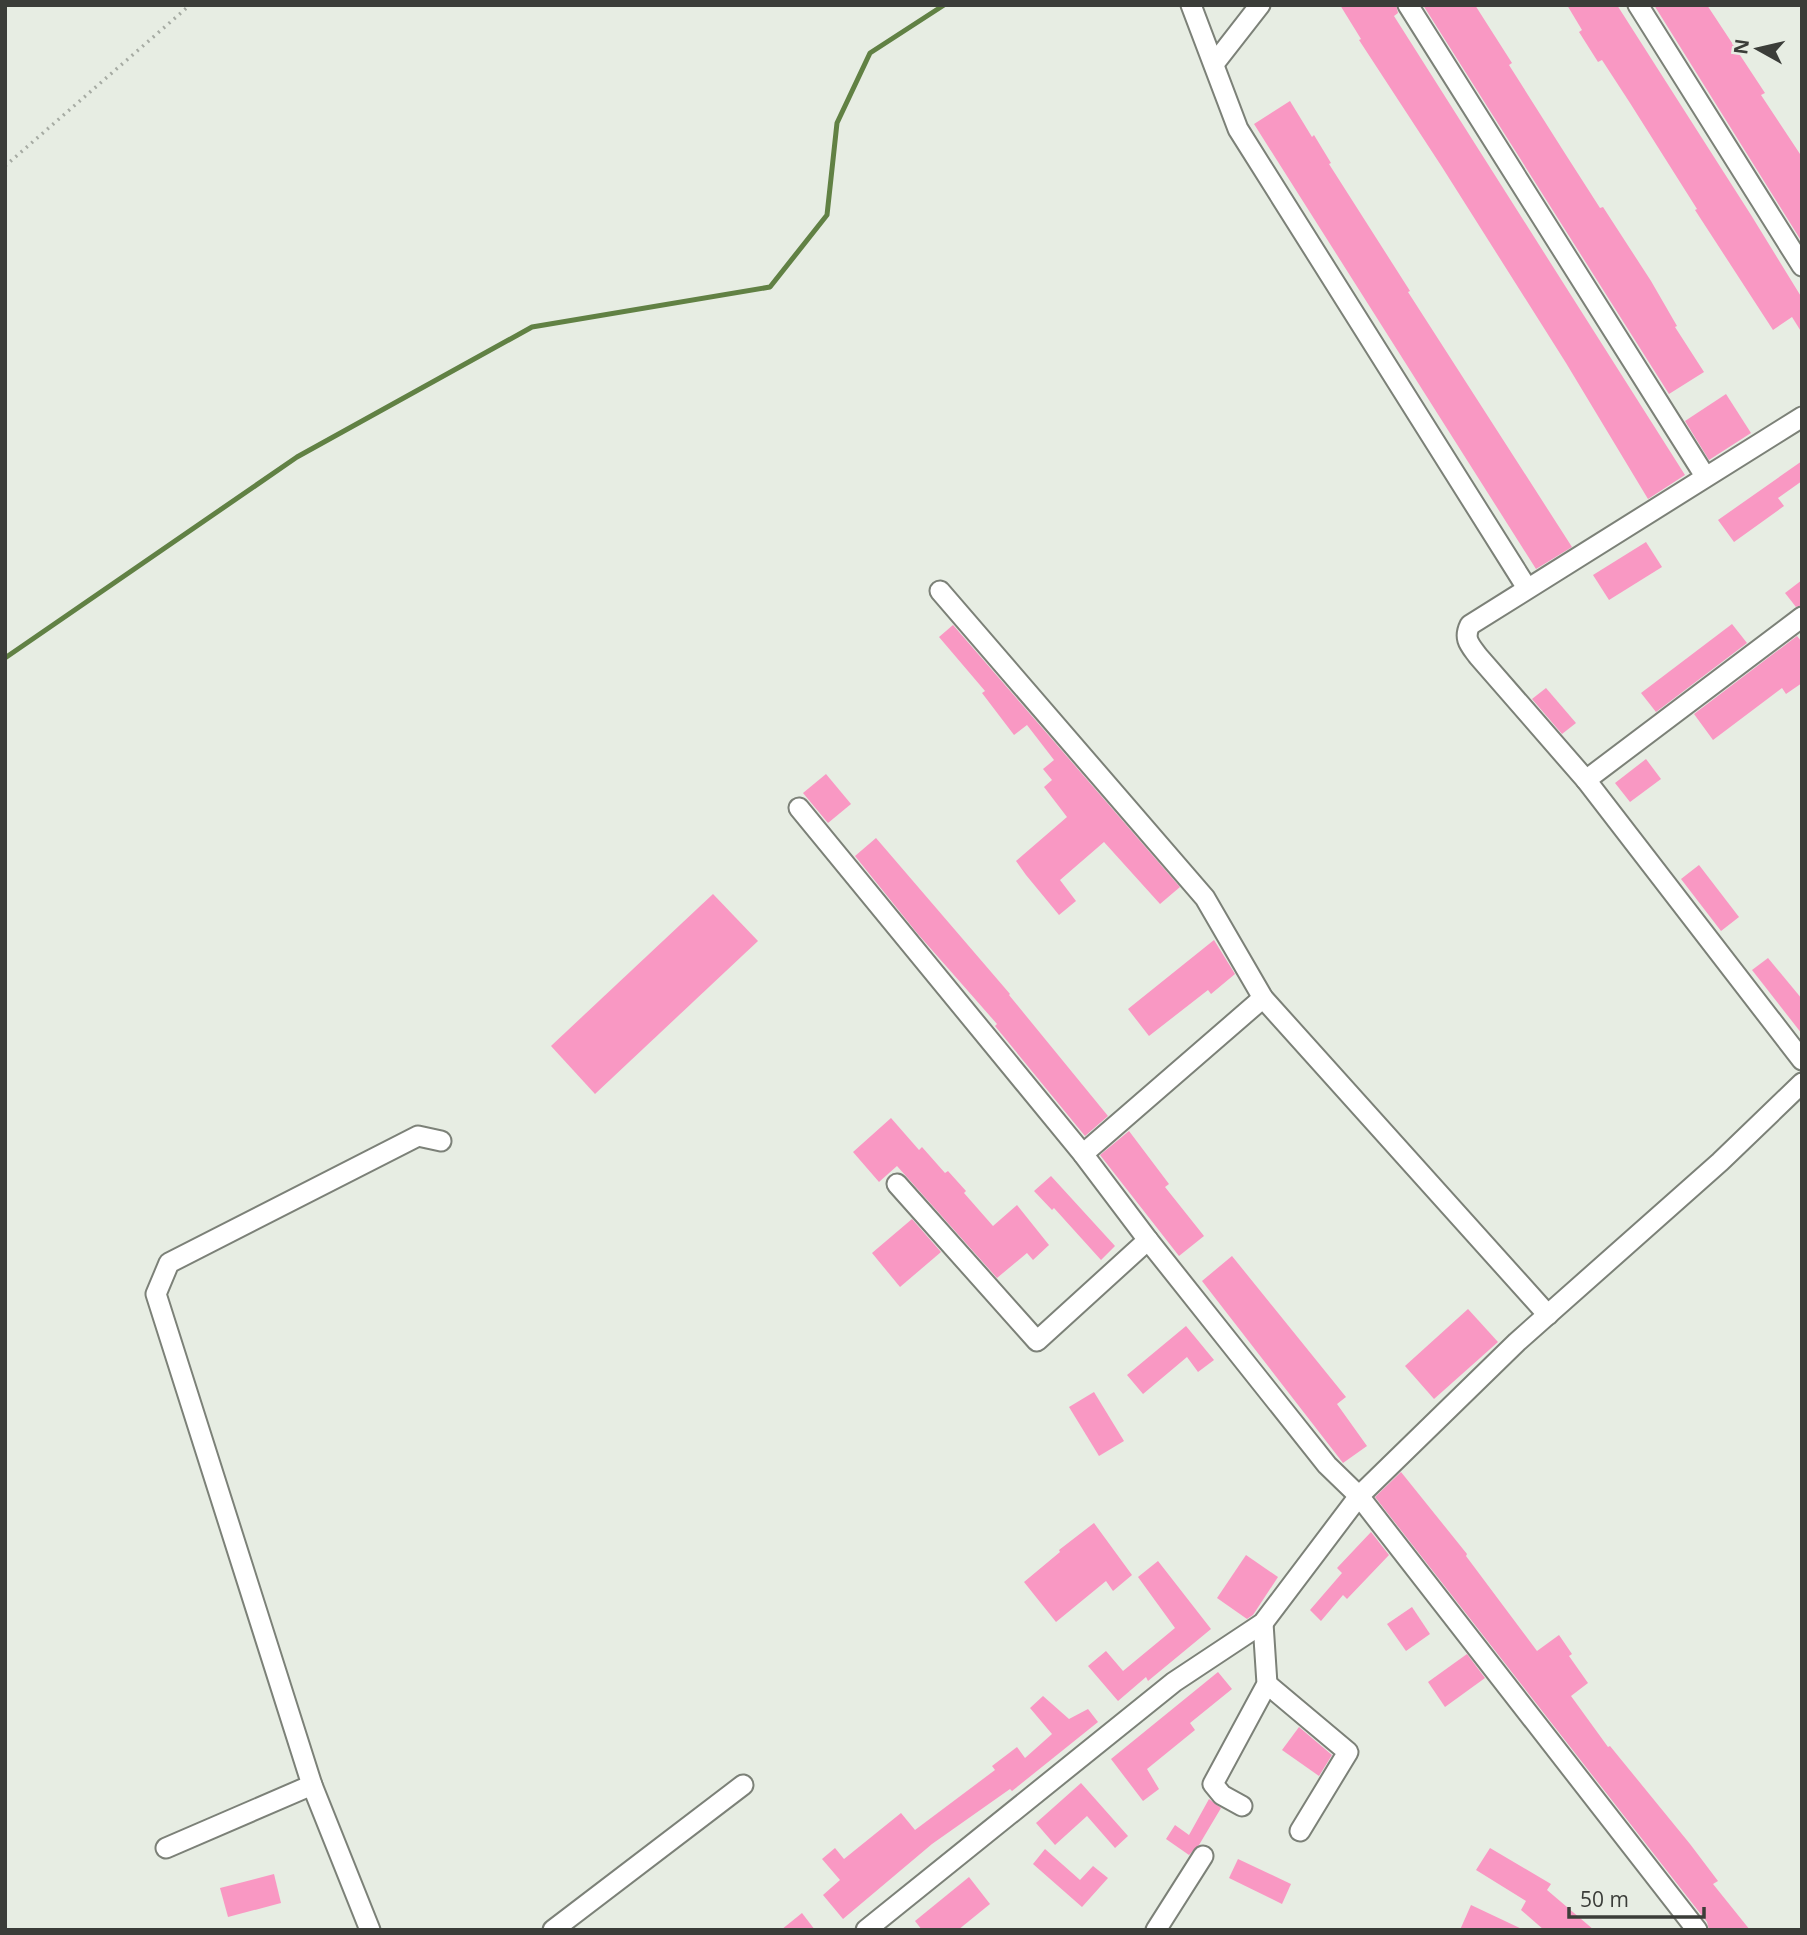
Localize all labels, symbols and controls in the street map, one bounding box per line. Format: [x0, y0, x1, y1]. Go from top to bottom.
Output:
north arrow [1723, 14, 1793, 84]
text: N [1727, 37, 1755, 56]
scale bar [1569, 1876, 1704, 1920]
text: 50 m [1580, 1885, 1629, 1913]

